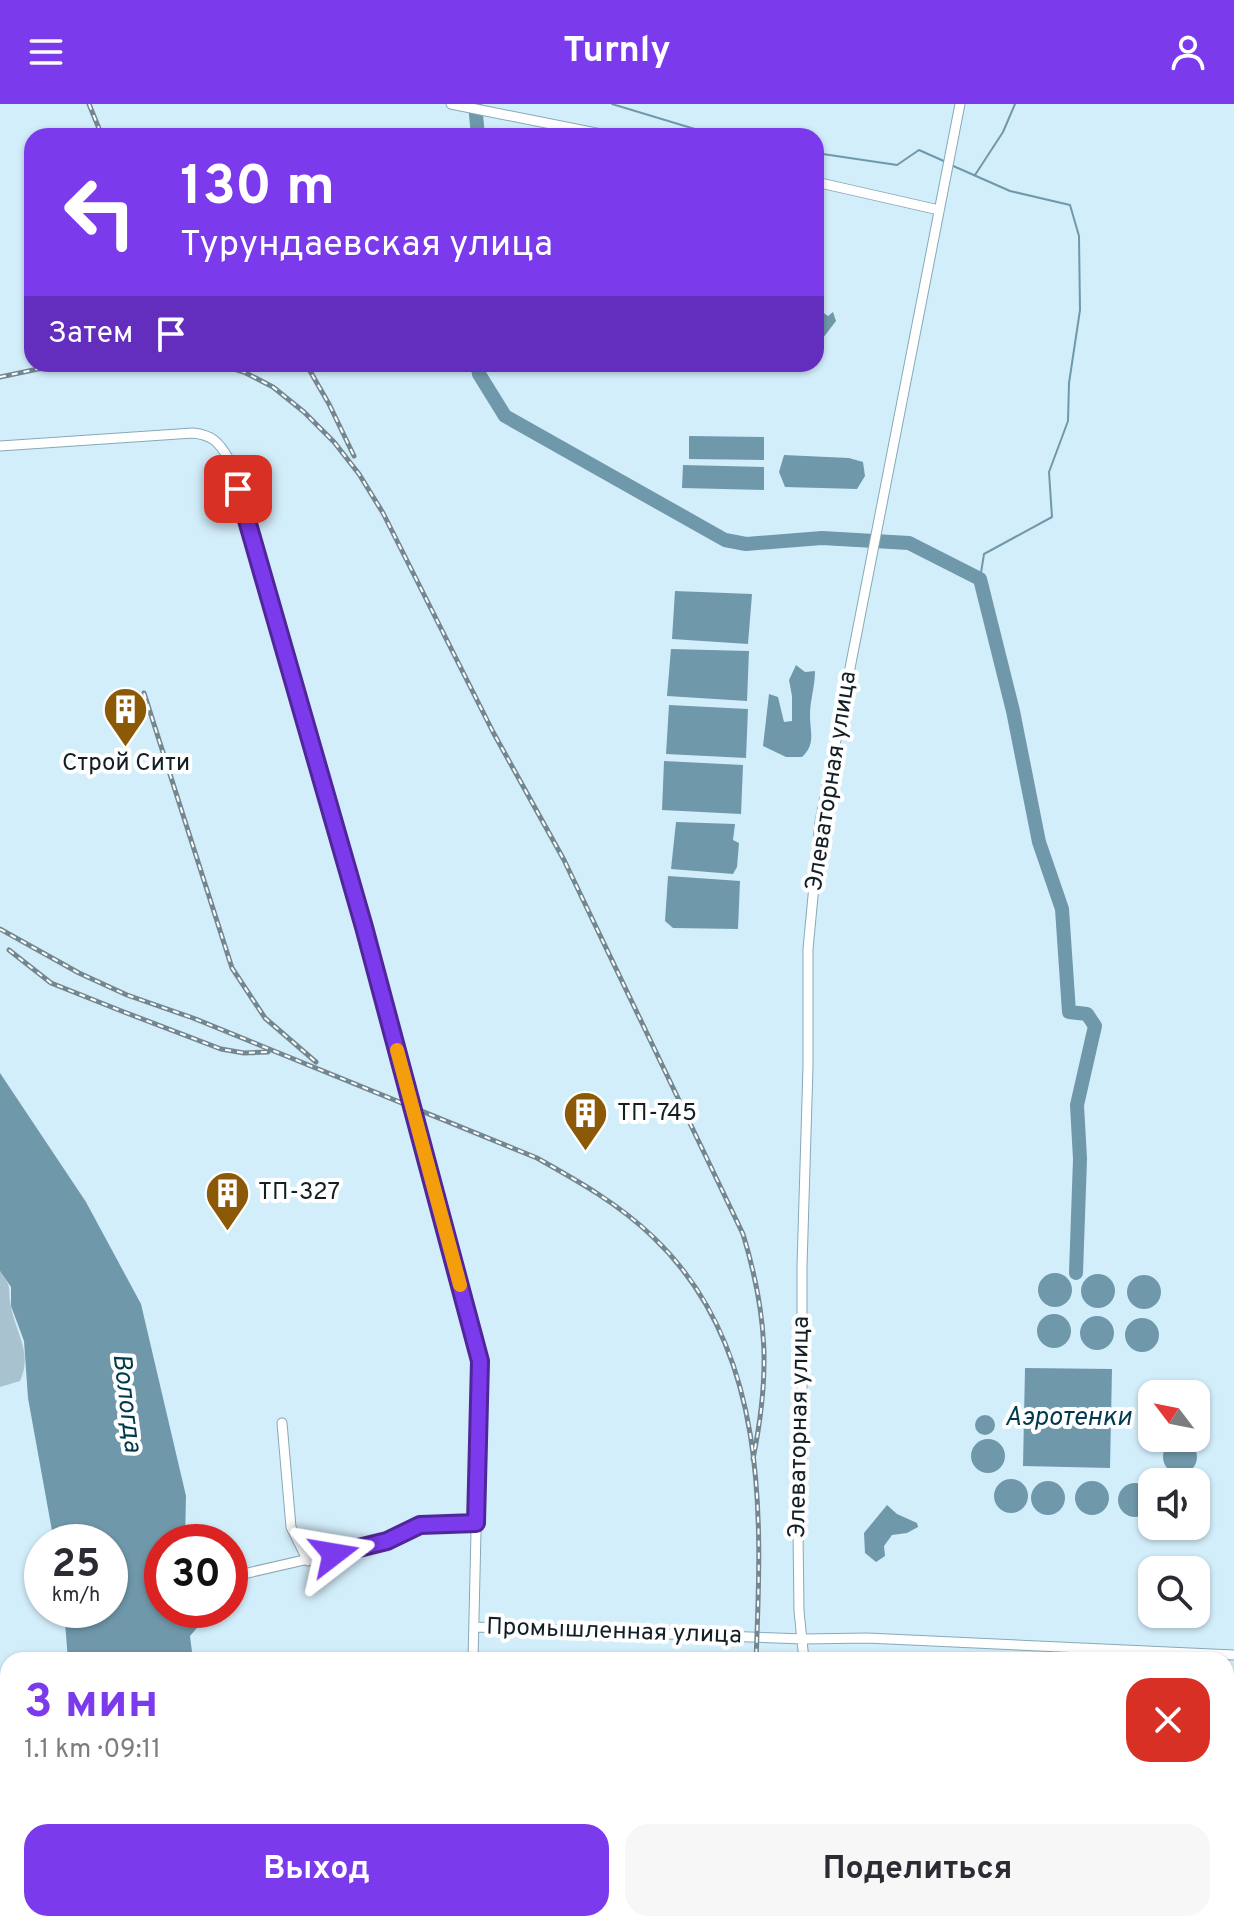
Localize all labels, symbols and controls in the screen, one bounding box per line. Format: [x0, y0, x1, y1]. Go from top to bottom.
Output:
text: Turnly [563, 29, 671, 75]
icon: menu [24, 30, 68, 74]
icon: person [1166, 30, 1210, 74]
text: 130 m [180, 154, 335, 224]
icon: left [48, 160, 152, 264]
text: Турундаевская улица [180, 223, 553, 269]
icon: arrive [149, 312, 193, 356]
text: Затем [48, 316, 133, 353]
pin [204, 455, 272, 523]
icon: arrive [216, 467, 260, 511]
street label: Элеваторная улица [800, 669, 864, 893]
building icon: Строй Сити [102, 686, 150, 749]
place label: Строй Сити [62, 749, 190, 779]
building icon: ТП-745 [562, 1090, 610, 1153]
place label: ТП-745 [617, 1099, 697, 1129]
building icon: ТП-327 [203, 1169, 251, 1232]
place label: ТП-327 [258, 1178, 340, 1208]
street label: Элеваторная улица [783, 1316, 817, 1538]
water label: Вологда [104, 1352, 148, 1455]
north arrow [1138, 1380, 1210, 1452]
map controls [1138, 1380, 1210, 1628]
water label: Аэротенки [1005, 1402, 1133, 1435]
button: sound [1138, 1468, 1210, 1540]
position arrow [292, 1512, 376, 1596]
speed limit sign: 30 [144, 1524, 248, 1628]
text: 25 [52, 1541, 100, 1591]
button: search [1138, 1556, 1210, 1628]
text: km/h [52, 1583, 100, 1609]
street label: Промышленная улица [486, 1613, 742, 1651]
text: 3 мин [24, 1674, 158, 1734]
button: close [1126, 1678, 1210, 1762]
text: 1.1 km · 09:11 [24, 1734, 161, 1767]
button: Выход [24, 1824, 609, 1916]
button: Поделиться [625, 1824, 1210, 1916]

